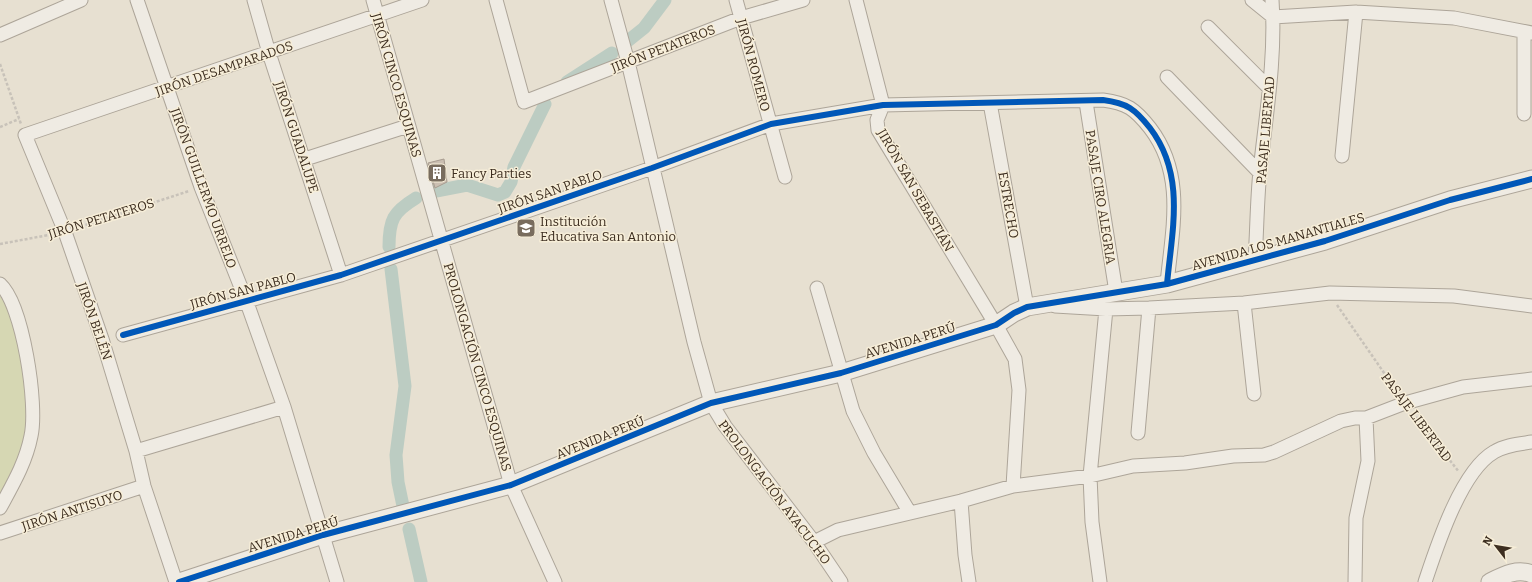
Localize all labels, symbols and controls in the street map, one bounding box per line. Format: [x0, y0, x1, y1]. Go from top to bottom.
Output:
street label: JIRÓN CINCO ESQUINAS [368, 10, 424, 159]
street label: JIRÓN ROMERO [734, 16, 773, 113]
street label: JIRÓN PETATEROS [608, 22, 717, 76]
street label: JIRÓN DESAMPARADOS [152, 38, 295, 99]
street label: PASAJE LIBERTAD [1253, 76, 1278, 184]
street label: JIRÓN GUADALUPE [271, 78, 322, 195]
street label: JIRÓN GUILLERMO URRELO [167, 105, 240, 270]
street label: JIRÓN SAN SEBASTIÁN [874, 125, 957, 254]
street label: PASAJE CIRO ALEGRIA [1082, 129, 1119, 266]
building icon: Fancy Parties [426, 162, 448, 184]
place label: Fancy Parties [451, 166, 531, 181]
street label: JIRÓN SAN PABLO [495, 167, 604, 217]
street label: ESTRECHO [995, 171, 1022, 240]
street label: JIRÓN PETATEROS [45, 195, 156, 242]
street label: AVENIDA LOS MANANTIALES [1190, 210, 1366, 273]
place label: Institución Educativa San Antonio [540, 214, 676, 244]
school or university icon: Institución Educativa San Antonio [515, 217, 537, 239]
street label: PROLONGACIÓN CINCO ESQUINAS [441, 261, 515, 473]
street label: JIRÓN SAN PABLO [188, 269, 298, 312]
street label: JIRÓN BELÉN [74, 279, 115, 362]
street label: AVENIDA PERÚ [863, 319, 958, 361]
street label: PASAJE LIBERTAD [1378, 370, 1455, 465]
street label: AVENIDA PERÚ [554, 413, 647, 462]
street label: PROLONGACIÓN AYACUCHO [715, 417, 834, 567]
street label: JIRÓN ANTISUYO [19, 487, 124, 534]
street label: AVENIDA PERÚ [246, 513, 341, 555]
north arrow [1476, 526, 1516, 566]
text: N [1480, 534, 1496, 548]

